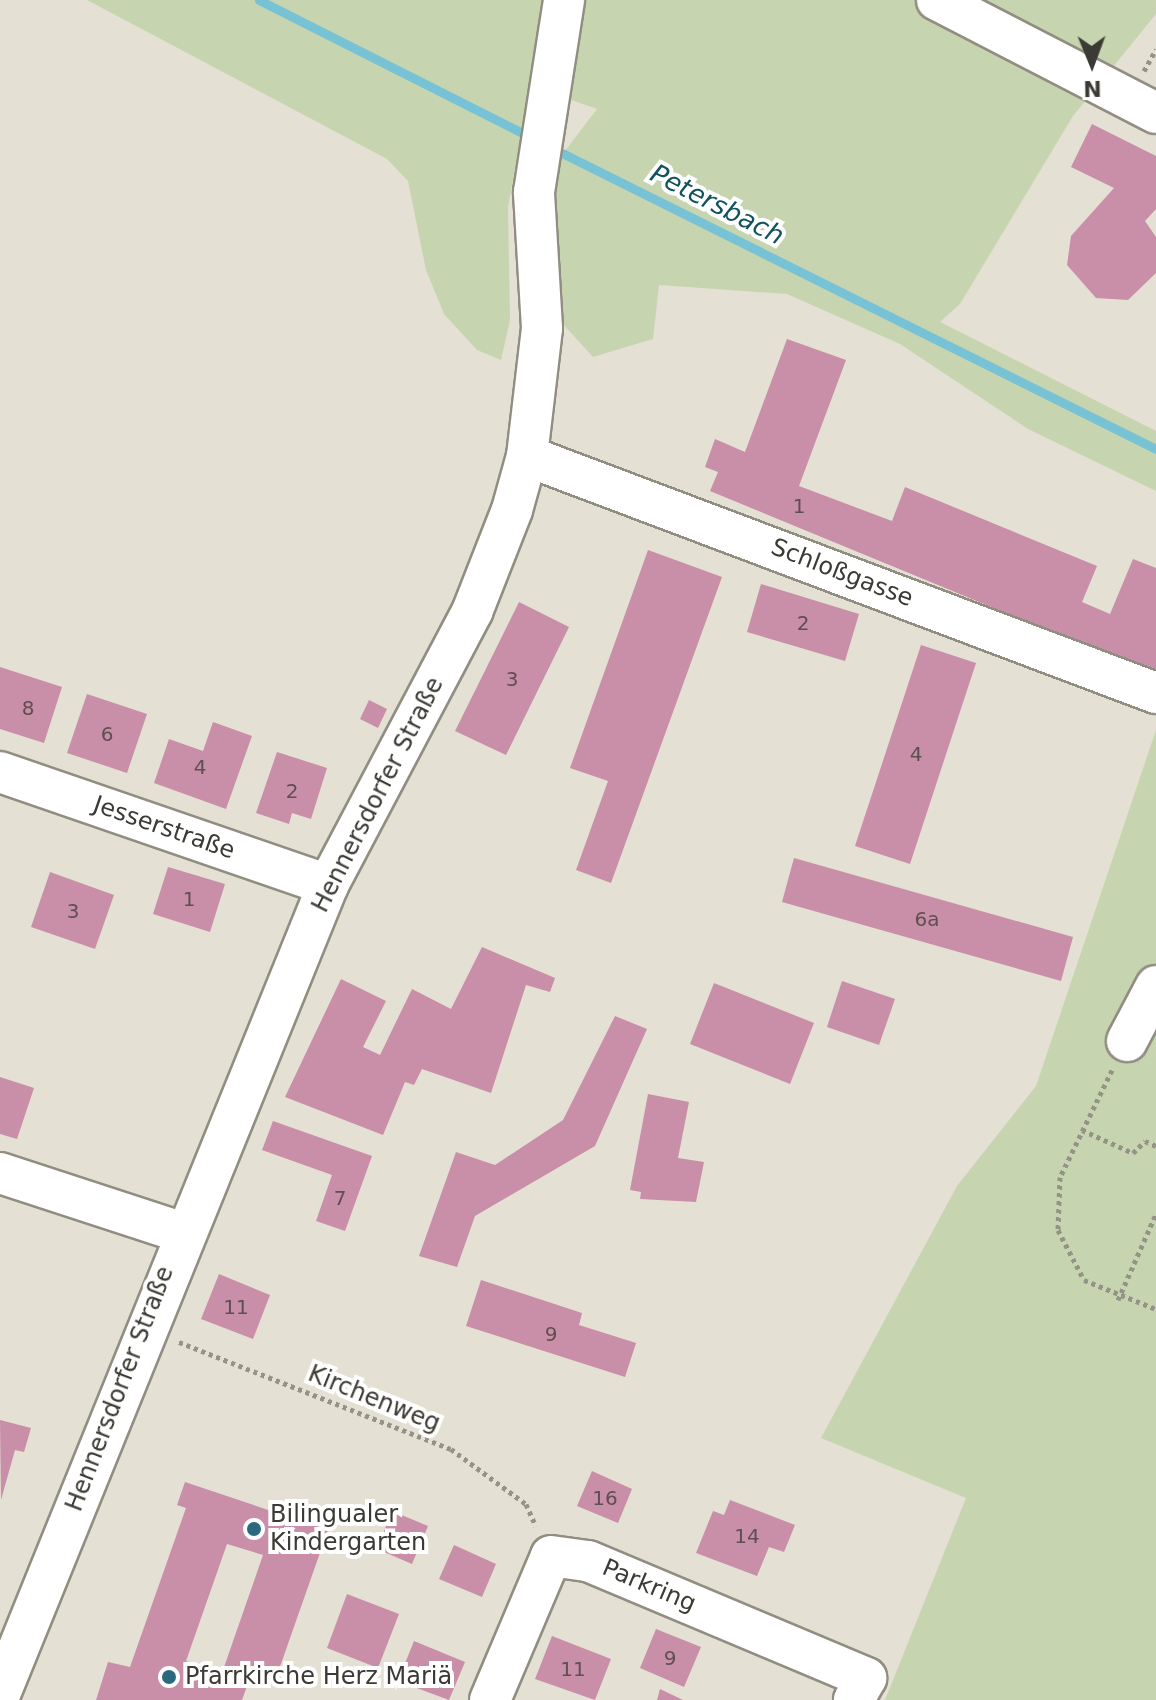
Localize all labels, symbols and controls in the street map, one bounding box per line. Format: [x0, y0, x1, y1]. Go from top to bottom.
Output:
north arrow [1052, 24, 1132, 104]
text: N [1083, 76, 1102, 101]
water label: Petersbach [645, 158, 789, 252]
house number: 1 [793, 494, 805, 518]
street label: Schloßgasse [767, 533, 917, 613]
house number: 2 [797, 611, 809, 635]
house number: 3 [506, 667, 518, 691]
street label: Hennersdorfer Straße [306, 673, 450, 917]
house number: 8 [22, 696, 34, 720]
house number: 6 [101, 722, 113, 746]
house number: 4 [910, 742, 922, 766]
house number: 4 [194, 755, 206, 779]
house number: 2 [286, 779, 298, 803]
street label: Jesserstraße [89, 790, 239, 866]
house number: 1 [183, 887, 195, 911]
house number: 3 [67, 899, 79, 923]
house number: 6a [915, 907, 939, 931]
house number: 7 [334, 1186, 346, 1210]
street label: Hennersdorfer Straße [60, 1262, 180, 1516]
house number: 11 [223, 1295, 249, 1319]
house number: 9 [545, 1322, 557, 1346]
street label: Kirchenweg [304, 1359, 444, 1439]
house number: 16 [592, 1486, 618, 1510]
place label: Bilingualer Kindergarten [270, 1501, 426, 1557]
marker: Bilingualer Kindergarten [245, 1520, 263, 1538]
house number: 14 [734, 1524, 760, 1548]
street label: Parkring [598, 1553, 700, 1619]
house number: 9 [664, 1646, 676, 1670]
house number: 11 [560, 1657, 586, 1681]
place label: Pfarrkirche Herz Mariä [185, 1663, 452, 1691]
marker: Pfarrkirche Herz Mariä [160, 1668, 178, 1686]

